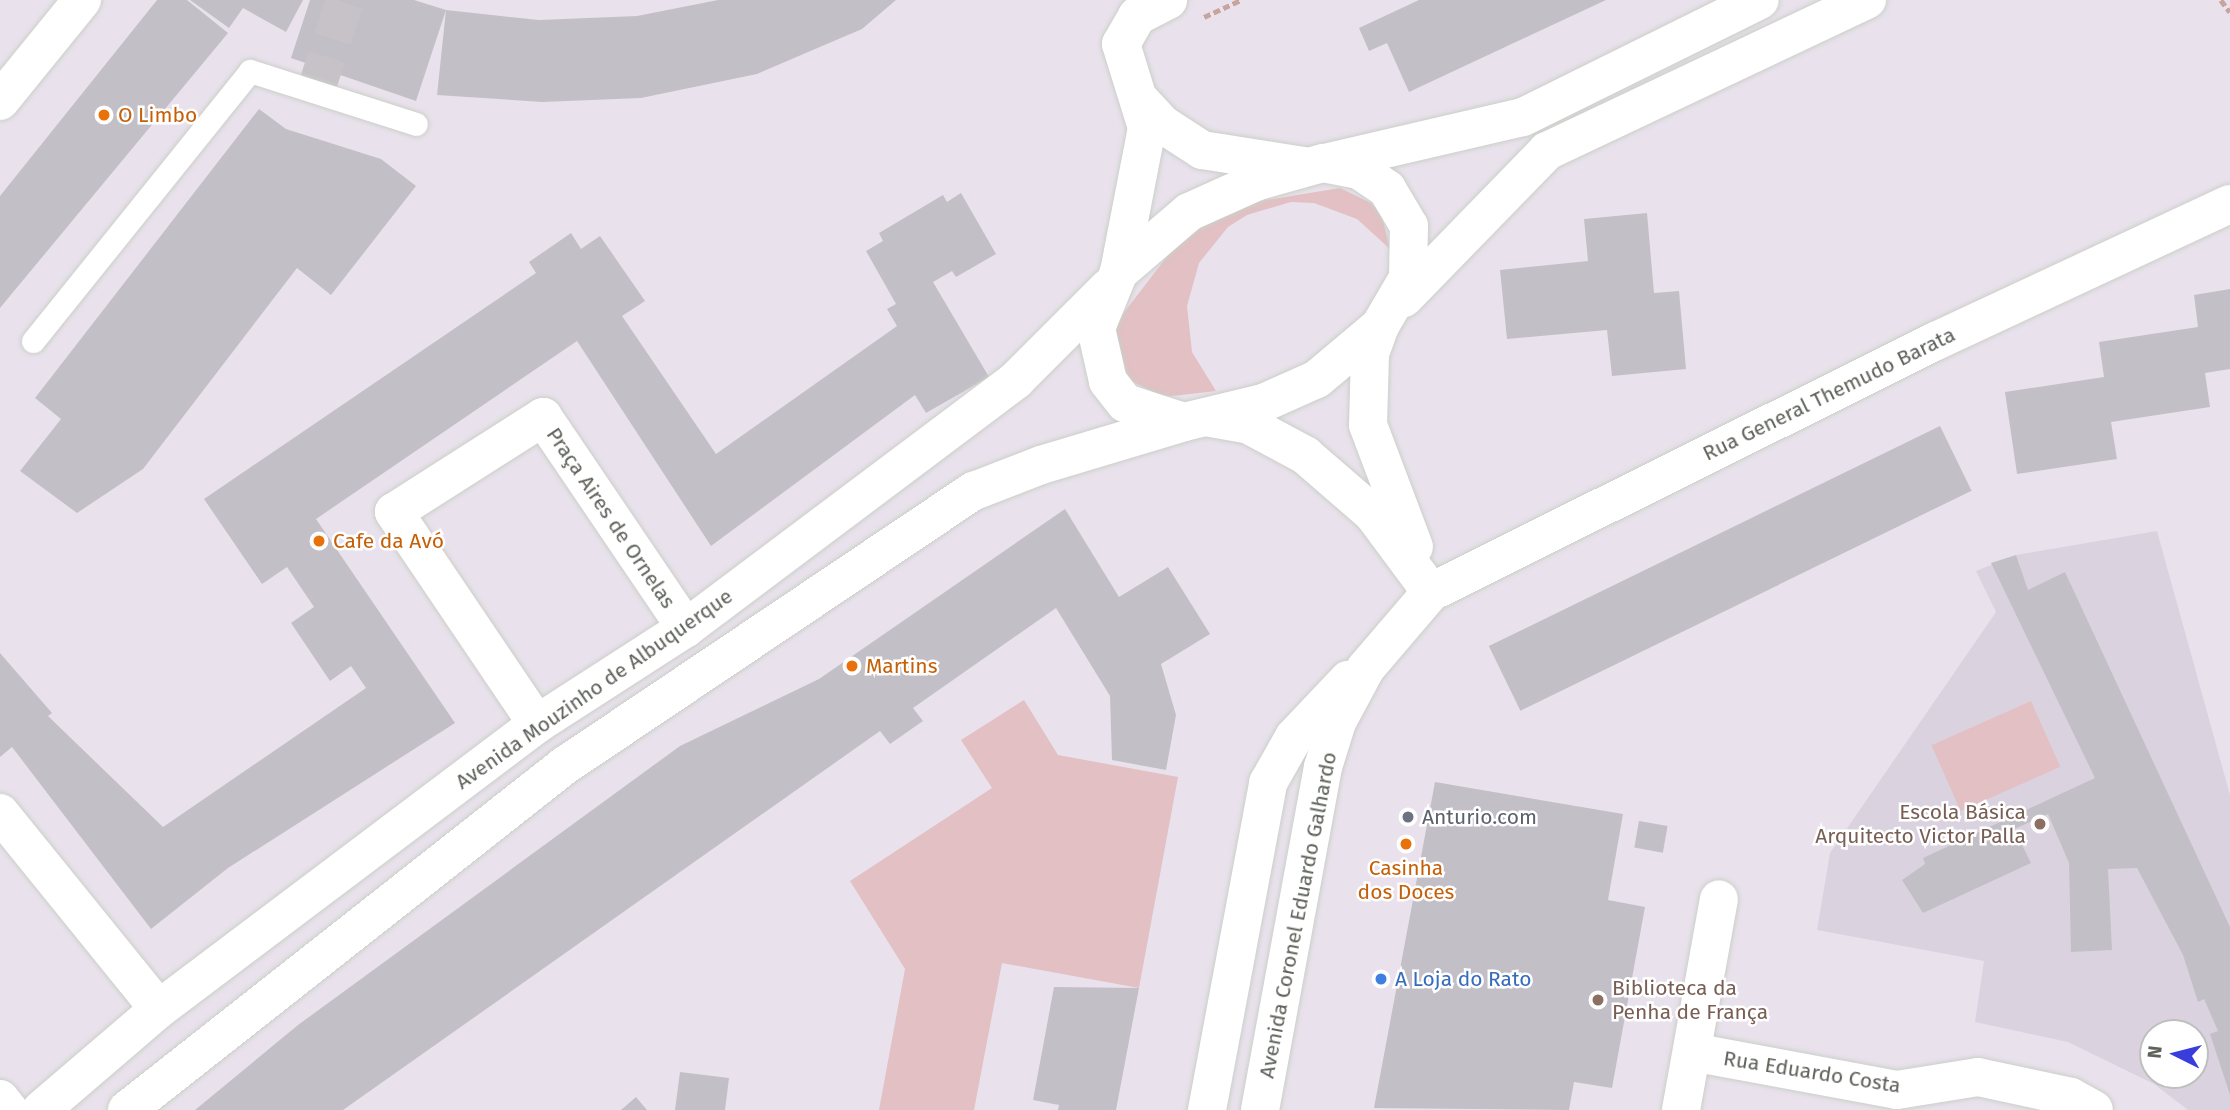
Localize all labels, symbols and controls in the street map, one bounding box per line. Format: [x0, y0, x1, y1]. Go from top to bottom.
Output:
place label: O Limbo [118, 102, 197, 128]
marker: O Limbo [96, 107, 112, 123]
street label: Rua General Themudo Barata [1699, 322, 1959, 466]
street label: Praça Aires de Ornelas [541, 423, 681, 613]
place label: Cafe da Avó [333, 528, 444, 554]
marker: Cafe da Avó [311, 533, 327, 549]
street label: Avenida Mouzinho de Albuquerque [451, 583, 737, 795]
place label: Martins [866, 653, 937, 679]
marker: Martins [844, 658, 860, 674]
street label: Avenida Coronel Eduardo Galhardo [1254, 750, 1342, 1080]
place label: Escola Básica Arquitecto Victor Palla [1815, 799, 2026, 849]
place label: Anturio.com [1422, 804, 1537, 830]
marker: Anturio.com [1400, 809, 1416, 825]
marker: Escola Básica Arquitecto Victor Palla [2032, 816, 2048, 832]
marker: Casinha dos Doces [1398, 836, 1414, 852]
place label: Casinha dos Doces [1358, 855, 1454, 905]
place label: A Loja do Rato [1395, 966, 1531, 992]
marker: A Loja do Rato [1373, 971, 1389, 987]
place label: Biblioteca da Penha de França [1612, 975, 1768, 1025]
marker: Biblioteca da Penha de França [1590, 992, 1606, 1008]
north arrow [2139, 1019, 2209, 1089]
text: N [2143, 1044, 2167, 1059]
street label: Rua Eduardo Costa [1722, 1046, 1902, 1098]

